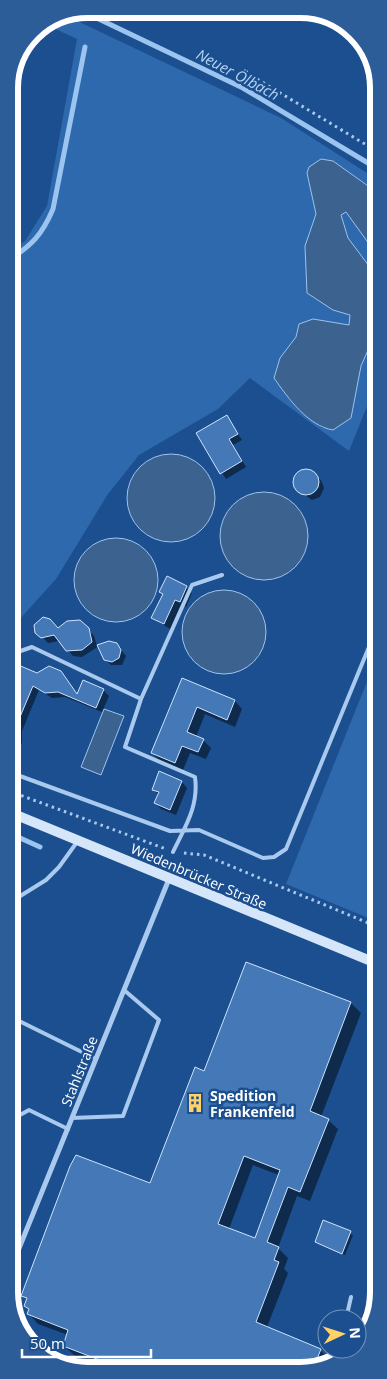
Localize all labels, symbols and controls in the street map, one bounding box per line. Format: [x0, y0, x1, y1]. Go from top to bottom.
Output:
water label: Neuer Ölbach [193, 44, 283, 104]
street label: Wiedenbrücker Straße [128, 839, 270, 913]
street label: Stahlstraße [56, 1033, 102, 1109]
place label: Spedition Frankenfeld [210, 1086, 295, 1121]
building icon: Spedition Frankenfeld [184, 1092, 206, 1114]
north arrow [317, 1309, 367, 1359]
scale bar [22, 1326, 151, 1358]
text: N [346, 1327, 365, 1339]
text: 50 m [30, 1333, 65, 1353]

